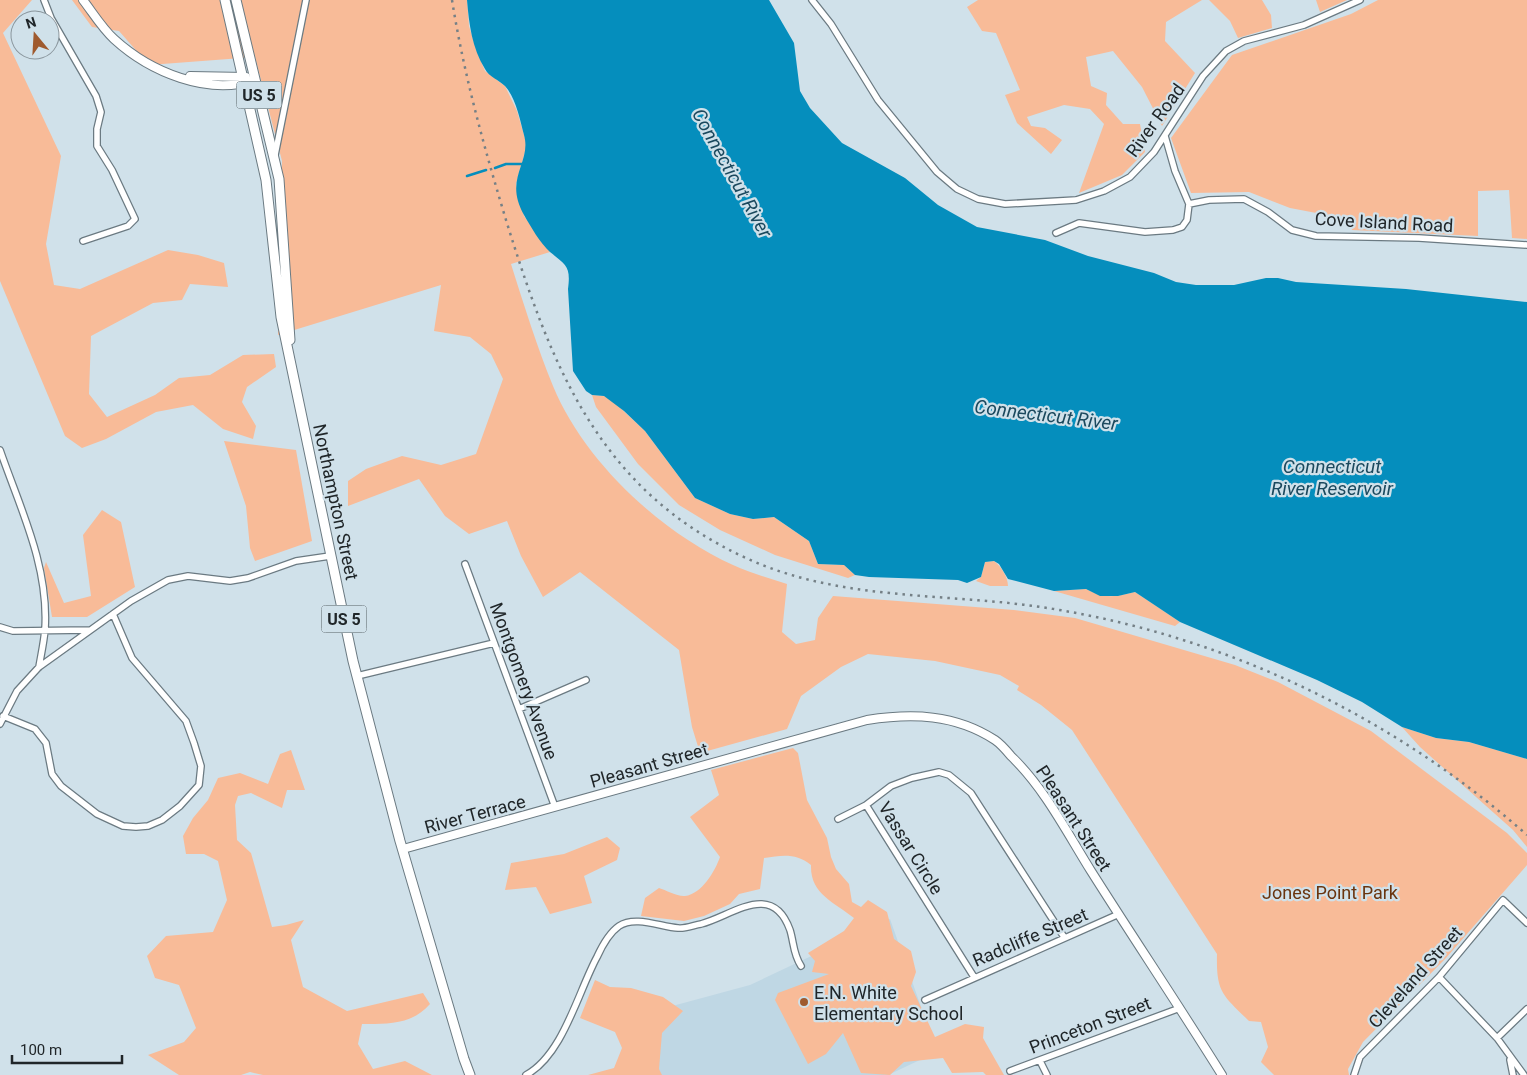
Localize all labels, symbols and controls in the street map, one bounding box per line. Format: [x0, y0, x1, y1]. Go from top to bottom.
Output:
north arrow [10, 10, 60, 60]
text: N [24, 13, 38, 32]
street label: River Road [1121, 79, 1189, 161]
road number: US 5 [236, 82, 282, 108]
water label: Connecticut River [687, 104, 777, 242]
street label: Cove Island Road [1314, 208, 1454, 236]
water label: Connecticut River [973, 395, 1120, 435]
street label: Northampton Street [309, 422, 363, 582]
water label: Connecticut River Reservoir [1271, 455, 1394, 500]
street label: Montgomery Avenue [486, 600, 562, 762]
road number: US 5 [322, 606, 366, 632]
street label: Pleasant Street [587, 738, 711, 792]
street label: Pleasant Street [1032, 761, 1116, 875]
street label: River Terrace [422, 790, 528, 838]
street label: Vassar Circle [874, 798, 948, 898]
park label: Jones Point Park [1262, 882, 1399, 903]
street label: Radcliffe Street [969, 903, 1091, 971]
street label: Cleveland Street [1364, 922, 1466, 1032]
place label: E.N. White Elementary School [814, 982, 963, 1024]
street label: Princeton Street [1026, 992, 1154, 1058]
marker: E.N. White Elementary School [798, 996, 810, 1008]
scale bar [12, 1032, 122, 1064]
text: 100 m [20, 1041, 62, 1059]

